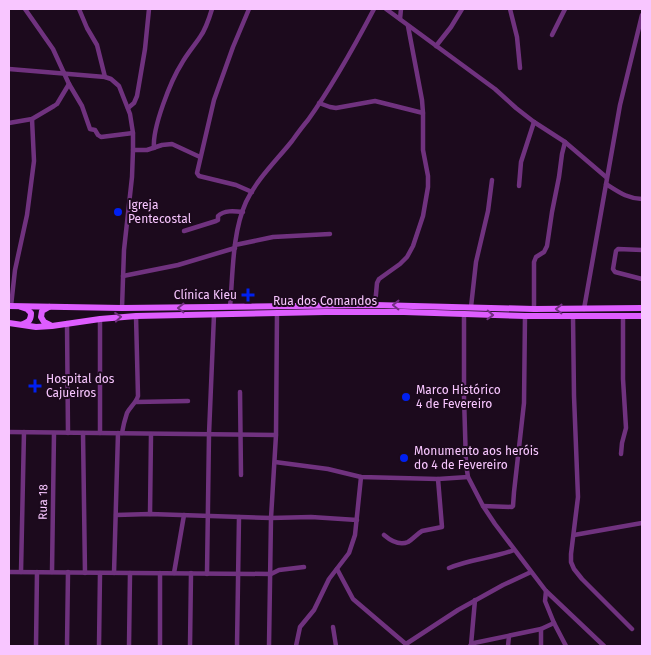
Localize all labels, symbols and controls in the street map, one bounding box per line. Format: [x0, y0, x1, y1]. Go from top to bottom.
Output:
place label: Igreja Pentecostal [128, 198, 192, 226]
marker: Igreja Pentecostal [112, 206, 124, 218]
place label: Clínica Kieu [174, 288, 237, 302]
marker: Clínica Kieu [241, 288, 255, 302]
street label: Rua dos Comandos [273, 294, 377, 308]
one-way arrow [392, 300, 400, 310]
one-way arrow [177, 303, 184, 313]
one-way arrow [554, 304, 562, 314]
one-way arrow [486, 310, 494, 320]
one-way arrow [114, 312, 122, 323]
place label: Hospital dos Cajueiros [46, 372, 115, 400]
marker: Hospital dos Cajueiros [28, 379, 42, 393]
place label: Marco Histórico 4 de Fevereiro [416, 383, 501, 411]
marker: Marco Histórico 4 de Fevereiro [400, 391, 412, 403]
place label: Monumento aos heróis do 4 de Fevereiro [414, 444, 539, 472]
marker: Monumento aos heróis do 4 de Fevereiro [398, 452, 410, 464]
street label: Rua 18 [36, 484, 50, 520]

